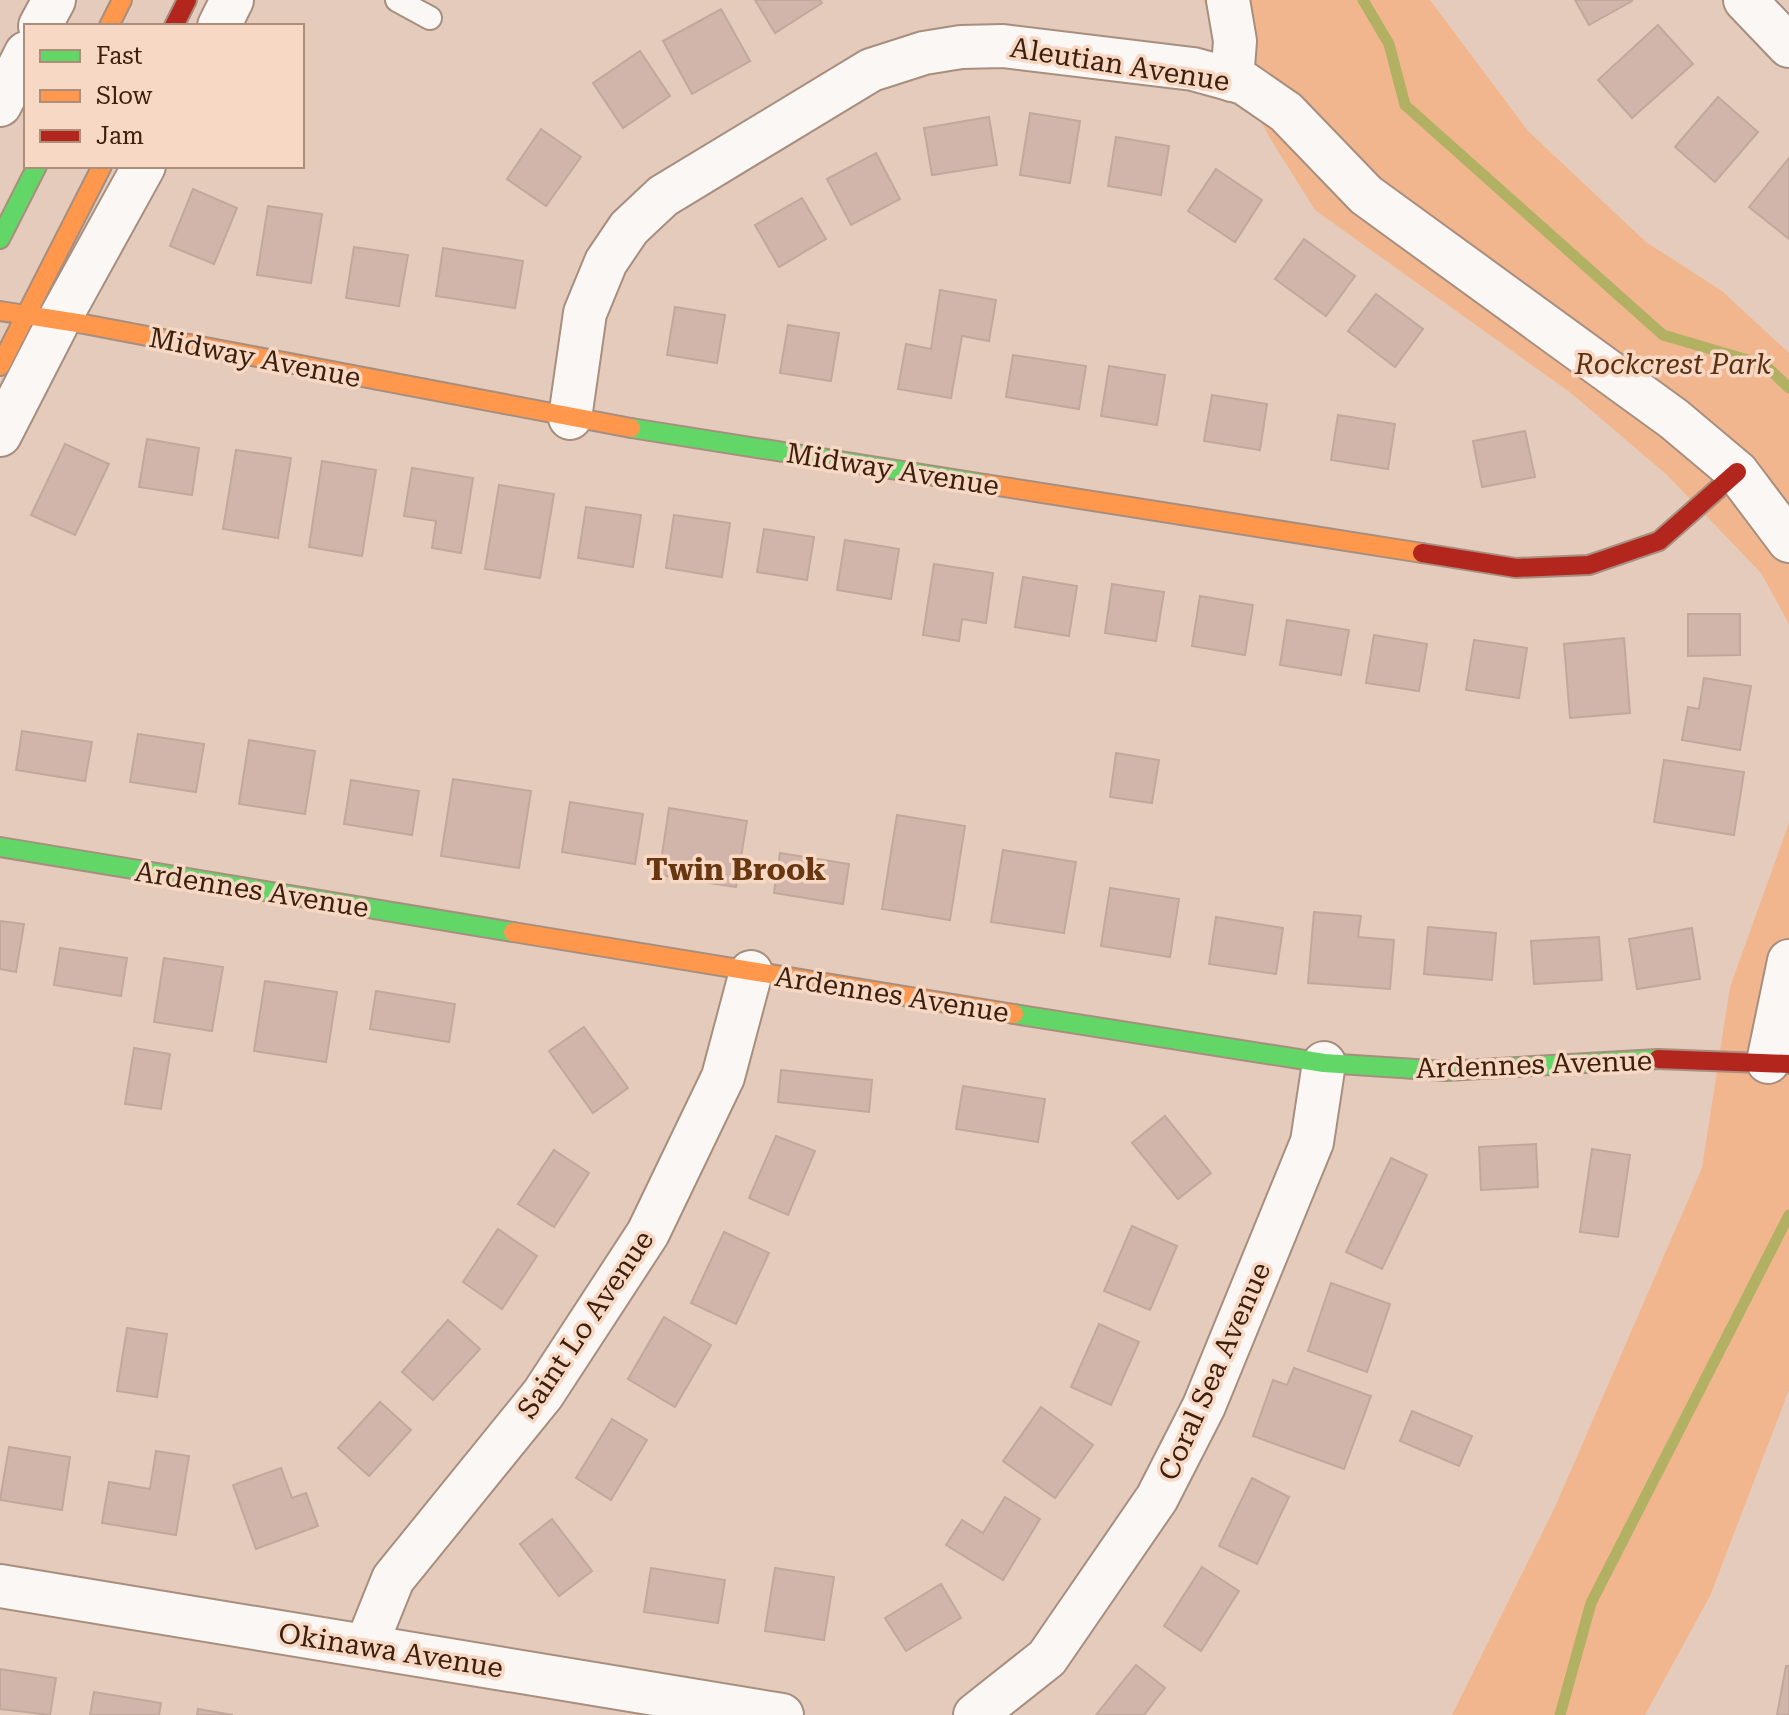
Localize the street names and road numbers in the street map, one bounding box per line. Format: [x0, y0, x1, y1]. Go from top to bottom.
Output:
street label: Aleutian Avenue [1008, 31, 1232, 98]
street label: Midway Avenue [146, 321, 363, 394]
street label: Midway Avenue [784, 436, 1002, 503]
street label: Ardennes Avenue [133, 855, 371, 924]
street label: Ardennes Avenue [773, 960, 1011, 1029]
street label: Ardennes Avenue [1415, 1044, 1653, 1085]
street label: Saint Lo Avenue [510, 1224, 660, 1424]
street label: Coral Sea Avenue [1152, 1257, 1277, 1485]
street label: Okinawa Avenue [276, 1616, 506, 1685]

